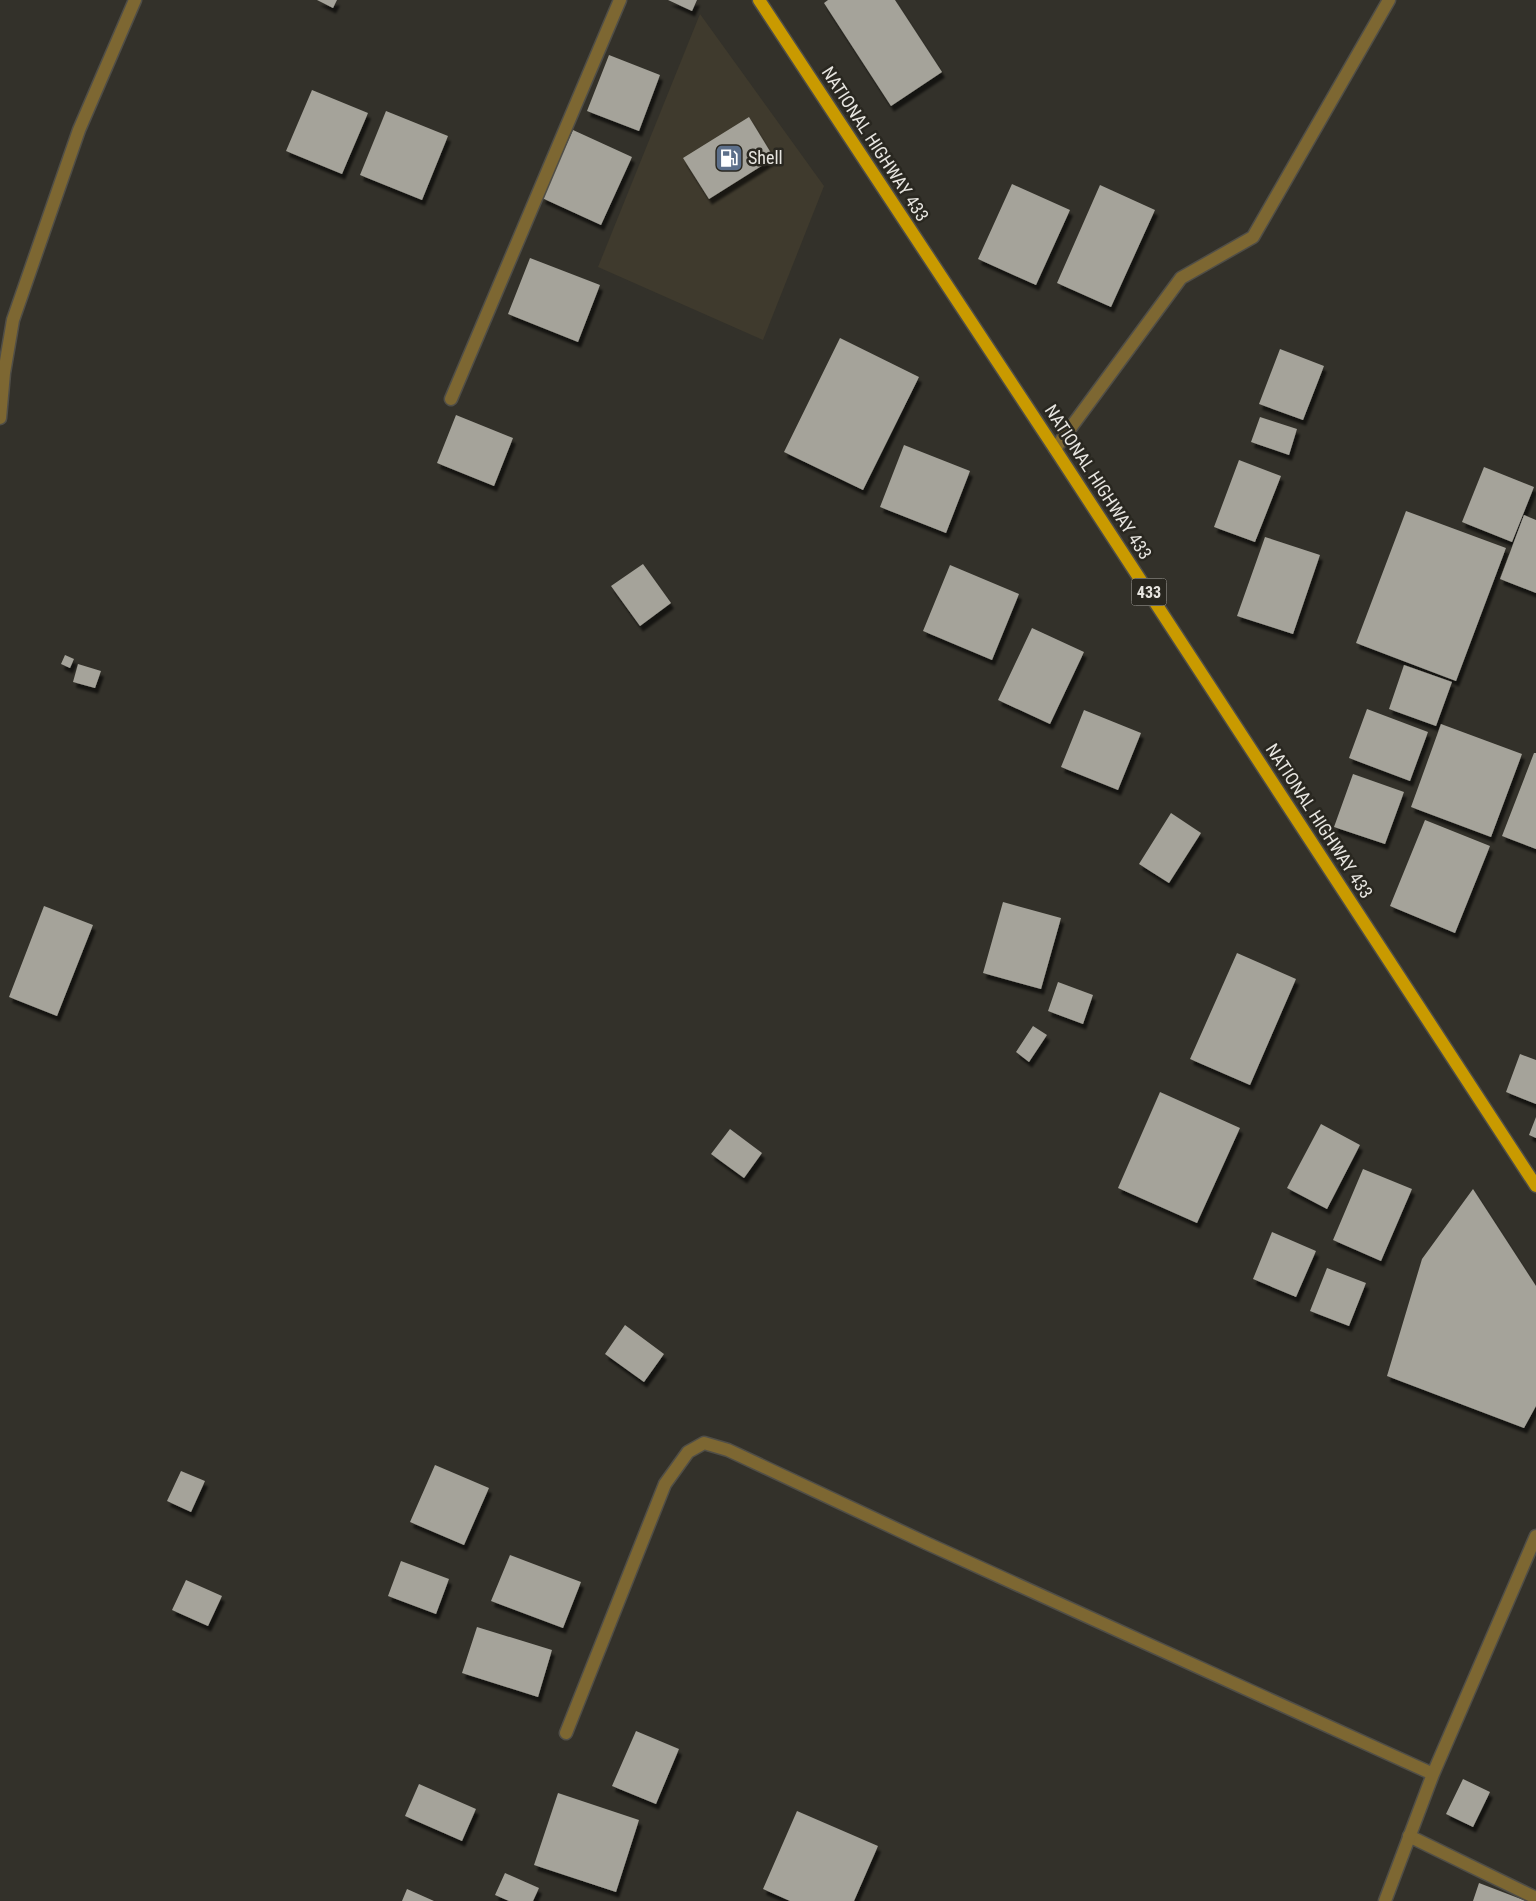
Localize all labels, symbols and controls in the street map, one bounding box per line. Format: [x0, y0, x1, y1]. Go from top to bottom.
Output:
street label: NATIONAL HIGHWAY 433 [818, 62, 933, 225]
fuel station icon: Shell [714, 143, 744, 173]
place label: Shell [748, 147, 783, 168]
street label: NATIONAL HIGHWAY 433 [1041, 400, 1156, 563]
road number: 433 [1132, 578, 1166, 606]
street label: NATIONAL HIGHWAY 433 [1262, 739, 1377, 902]

